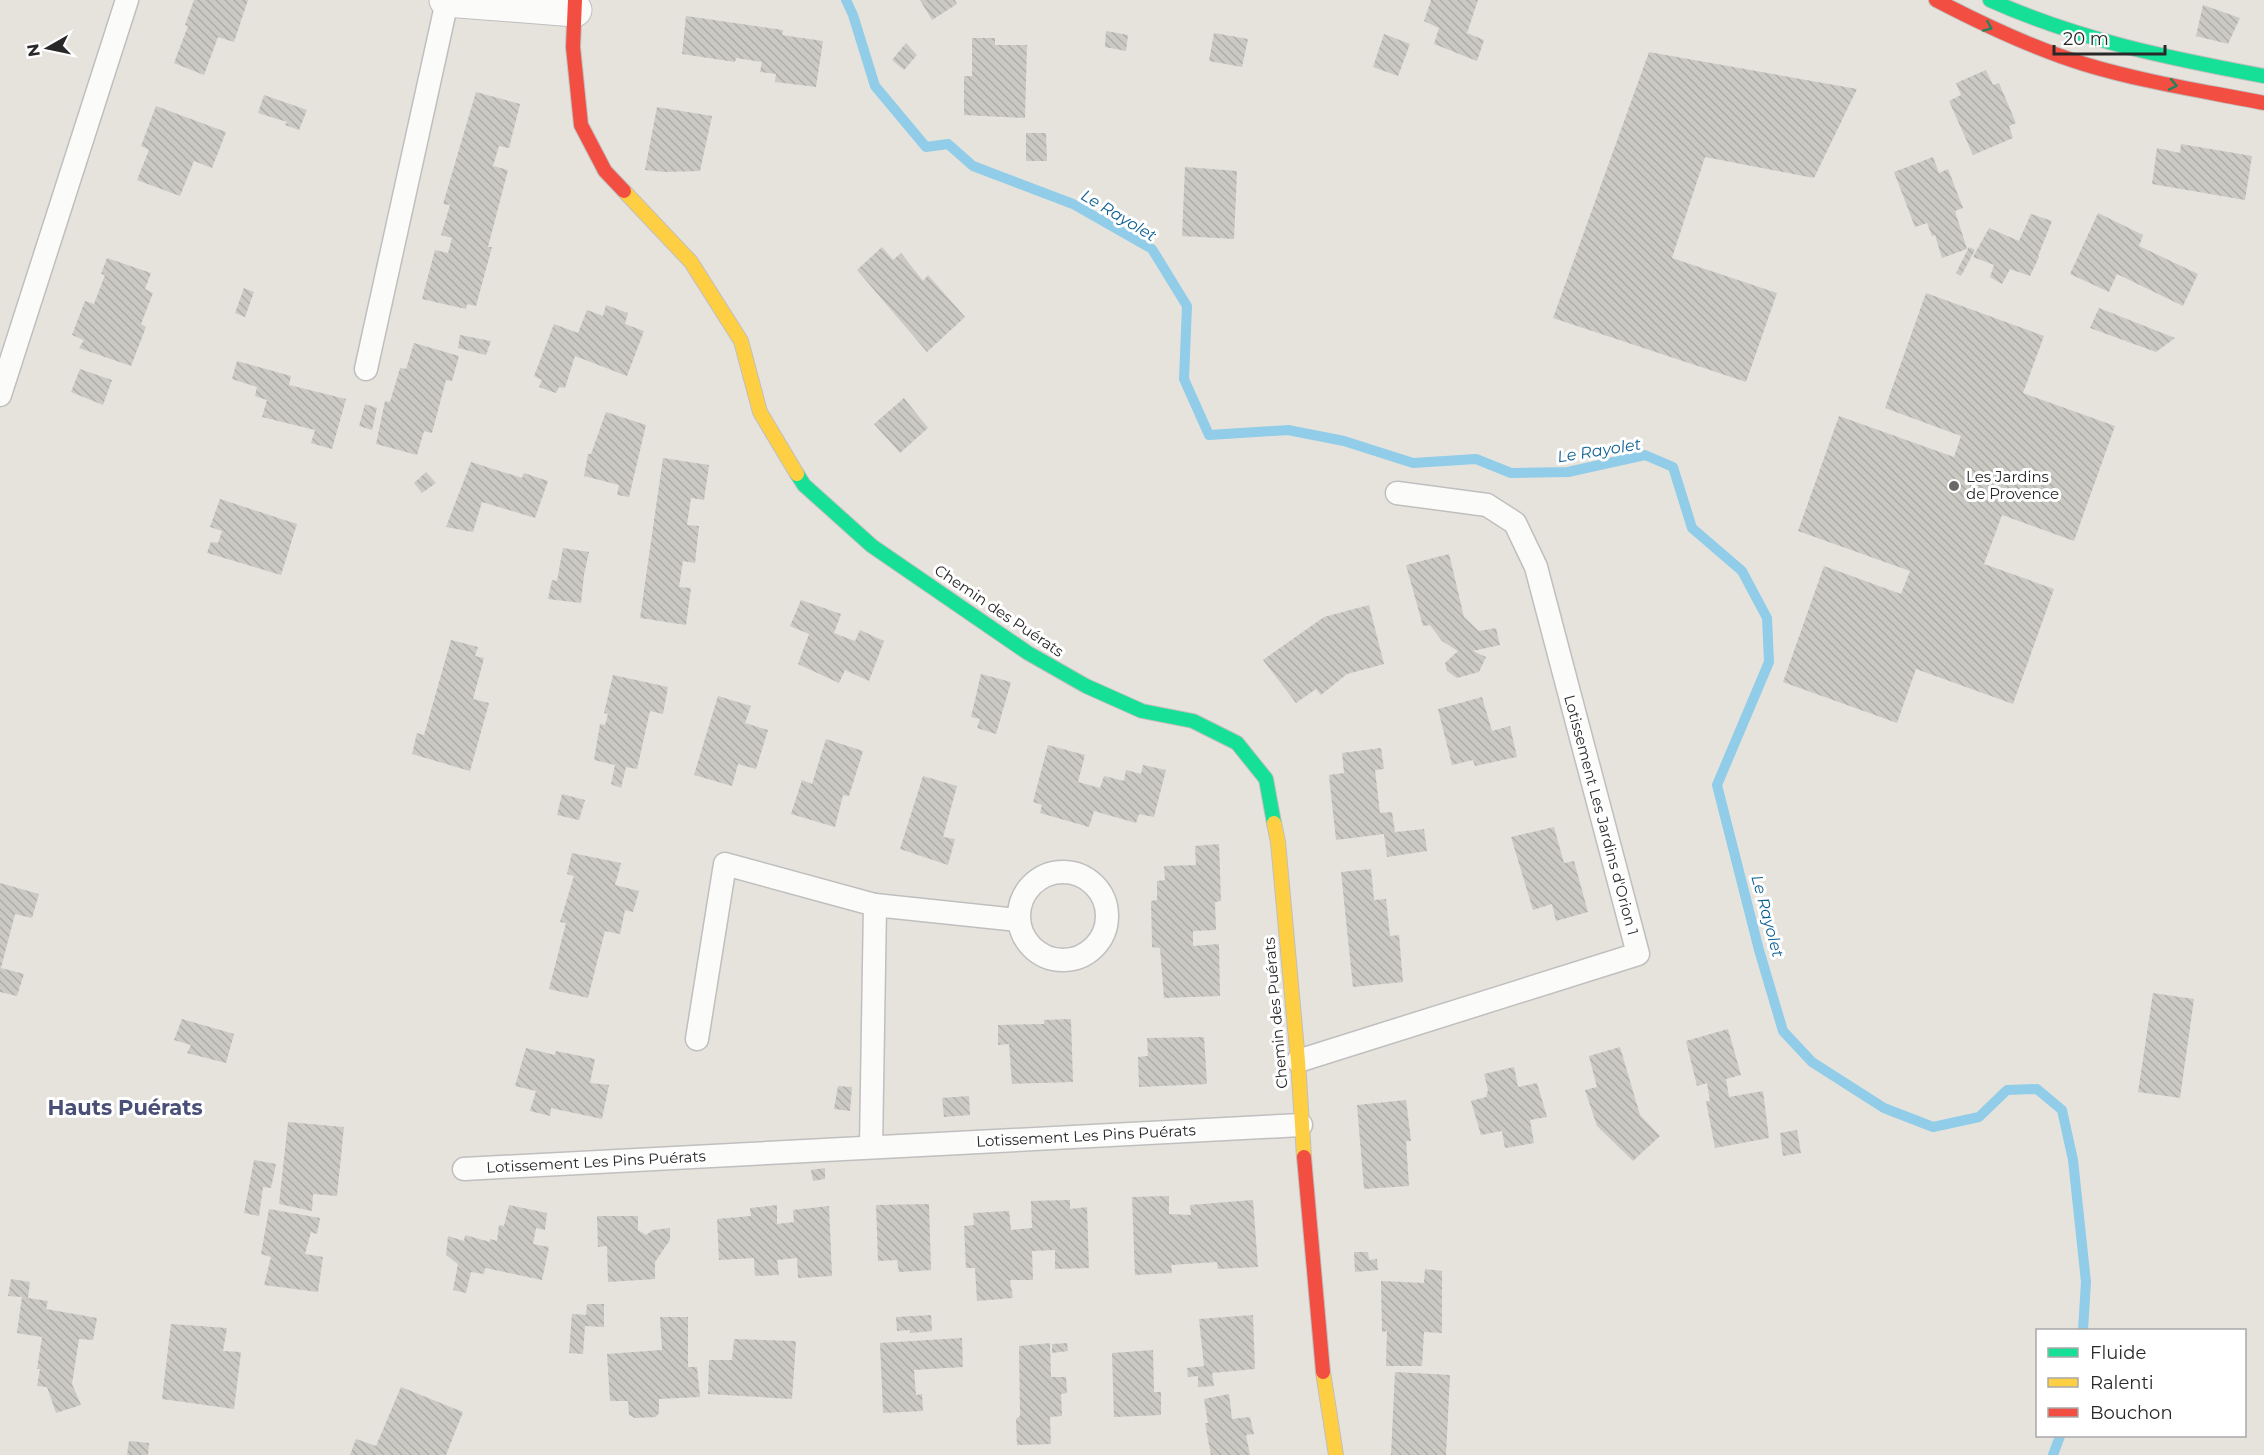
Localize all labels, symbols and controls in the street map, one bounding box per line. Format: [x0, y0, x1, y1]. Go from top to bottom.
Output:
north arrow [18, 18, 78, 78]
scale bar [2054, 18, 2165, 56]
one-way arrow [1981, 20, 1992, 32]
text: 20 m [2063, 28, 2109, 50]
text: N [23, 42, 44, 58]
one-way arrow [2168, 78, 2178, 91]
water label: Le Rayolet [1078, 186, 1160, 246]
water label: Le Rayolet [1556, 434, 1643, 466]
place label: Les Jardins de Provence [1966, 467, 2059, 503]
marker: Les Jardins de Provence [1947, 479, 1961, 493]
street label: Chemin des Puérats [931, 560, 1068, 661]
street label: Lotissement Les Jardins d'Orion 1 [1560, 693, 1643, 937]
water label: Le Rayolet [1747, 873, 1788, 960]
street label: Chemin des Puérats [1259, 937, 1292, 1090]
district label: Hauts Puérats [47, 1095, 203, 1120]
street label: Lotissement Les Pins Puérats [976, 1120, 1196, 1151]
street label: Lotissement Les Pins Puérats [486, 1146, 706, 1177]
legend [2036, 1329, 2246, 1437]
text: Fluide [2090, 1342, 2146, 1364]
text: Ralenti [2090, 1372, 2154, 1394]
text: Bouchon [2090, 1402, 2173, 1424]

